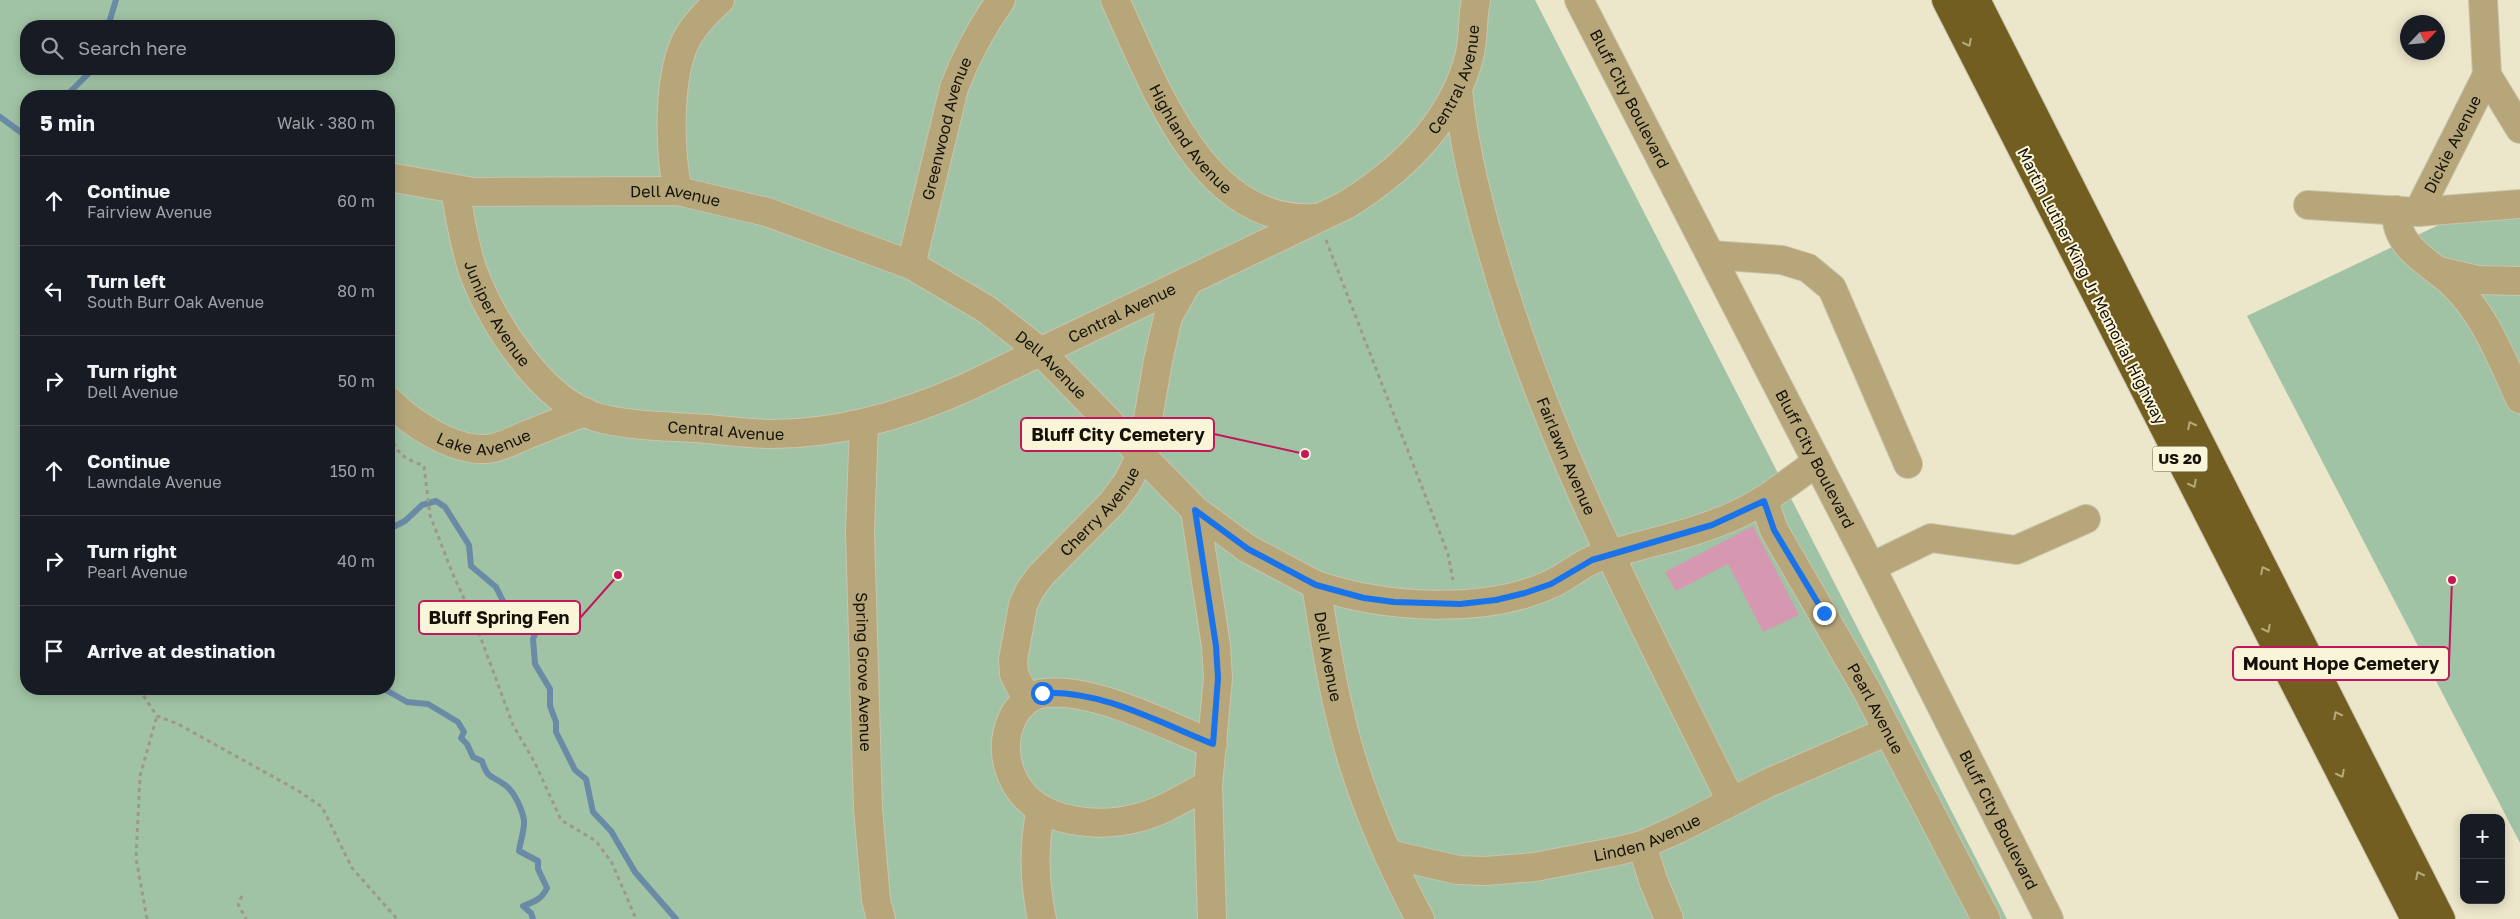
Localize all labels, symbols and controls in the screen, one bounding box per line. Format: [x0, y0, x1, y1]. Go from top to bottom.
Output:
north arrow [2400, 15, 2445, 60]
search box [20, 20, 395, 75]
street label: Central Avenue [1423, 24, 1483, 138]
street label: Bluff City Boulevard [1586, 26, 1674, 172]
icon: search [38, 34, 66, 62]
text: Search here [78, 36, 187, 59]
one-way arrow [1962, 38, 1972, 47]
street label: Greenwood Avenue [917, 54, 976, 202]
street label: Highland Avenue [1145, 81, 1236, 198]
street label: Dickie Avenue [2419, 92, 2485, 197]
text: 5 min [40, 110, 95, 136]
text: Walk · 380 m [277, 113, 375, 133]
street label: Martin Luther King Jr Memorial Highway [2013, 144, 2171, 428]
text: Continue [87, 179, 170, 202]
street label: Dell Avenue [630, 180, 722, 211]
icon: ahead [40, 187, 68, 215]
text: 60 m [337, 191, 375, 211]
text: Fairview Avenue [87, 202, 212, 222]
street label: Juniper Avenue [460, 258, 535, 371]
text: Turn left [87, 269, 166, 292]
icon: left [40, 277, 68, 305]
street label: Central Avenue [1065, 278, 1179, 347]
text: 80 m [337, 281, 375, 301]
text: South Burr Oak Avenue [87, 292, 264, 312]
street label: Dell Avenue [1012, 326, 1091, 403]
text: Turn right [87, 359, 177, 382]
icon: right [40, 367, 68, 395]
text: 50 m [338, 371, 375, 391]
text: Dell Avenue [87, 382, 178, 402]
street label: Bluff City Boulevard [1771, 386, 1859, 532]
street label: Fairlawn Avenue [1533, 394, 1600, 518]
street label: Central Avenue [667, 417, 784, 444]
callout: Bluff City Cemetery [1021, 418, 1214, 451]
one-way arrow [2187, 421, 2197, 430]
text: Bluff City Cemetery [1031, 423, 1205, 445]
street label: Lake Avenue [434, 424, 533, 459]
road number: US 20 [2152, 446, 2208, 472]
text: Continue [87, 449, 170, 472]
icon: ahead [40, 457, 68, 485]
text: 150 m [330, 461, 375, 481]
street label: Cherry Avenue [1055, 463, 1144, 560]
text: Lawndale Avenue [87, 472, 222, 492]
one-way arrow [2187, 479, 2197, 488]
text: Turn right [87, 539, 177, 562]
icon: right [40, 547, 68, 575]
text: 40 m [337, 551, 375, 571]
text: Pearl Avenue [87, 562, 187, 582]
one-way arrow [2260, 566, 2270, 575]
street label: Spring Grove Avenue [852, 592, 876, 752]
callout: Bluff Spring Fen [419, 601, 580, 634]
route end [1813, 602, 1836, 625]
text: Bluff Spring Fen [428, 606, 570, 628]
street label: Dell Avenue [1310, 610, 1347, 704]
one-way arrow [2261, 624, 2271, 633]
icon: arrive [40, 637, 68, 665]
text: Arrive at destination [87, 639, 275, 662]
callout: Mount Hope Cemetery [2233, 647, 2449, 680]
text: Mount Hope Cemetery [2243, 652, 2439, 674]
street label: Pearl Avenue [1843, 659, 1908, 757]
route start [1031, 682, 1054, 705]
one-way arrow [2333, 711, 2343, 720]
street label: Bluff City Boulevard [1955, 747, 2042, 893]
one-way arrow [2335, 769, 2345, 778]
street label: Linden Avenue [1592, 809, 1704, 866]
map controls [2460, 814, 2505, 904]
button: + [2460, 814, 2505, 859]
button: − [2460, 859, 2505, 904]
one-way arrow [2415, 872, 2425, 881]

